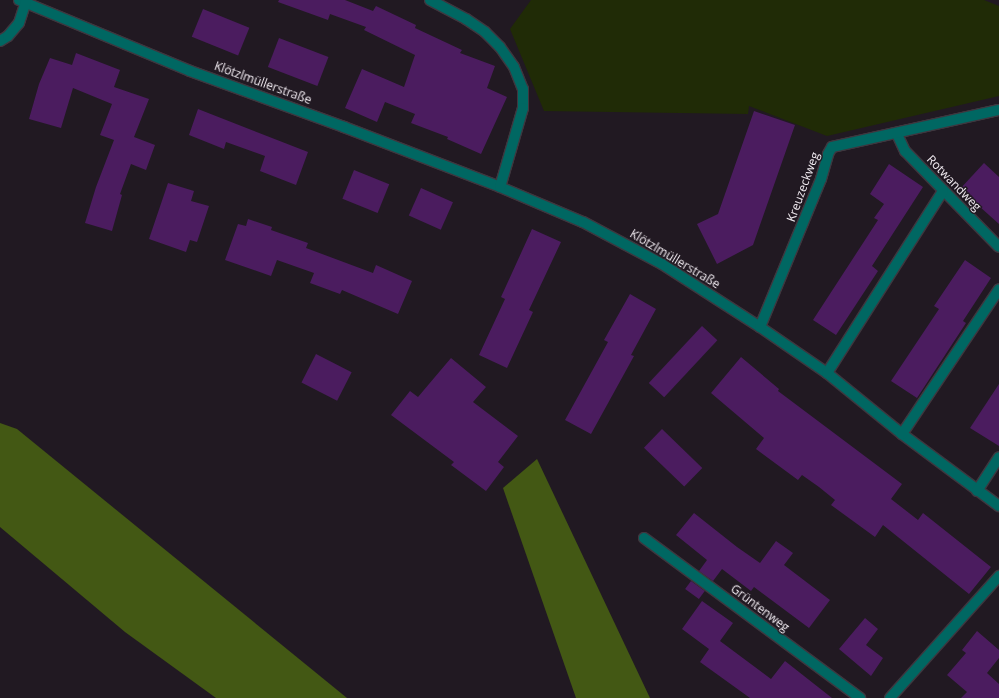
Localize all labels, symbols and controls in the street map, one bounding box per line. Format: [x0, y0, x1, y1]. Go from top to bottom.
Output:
street label: Klötzlmüllerstraße [212, 59, 314, 107]
street label: Kreuzeckweg [784, 150, 822, 224]
street label: Rotwandweg [924, 152, 984, 214]
street label: Klötzlmüllerstraße [627, 226, 723, 292]
street label: Grüntenweg [728, 581, 792, 635]

